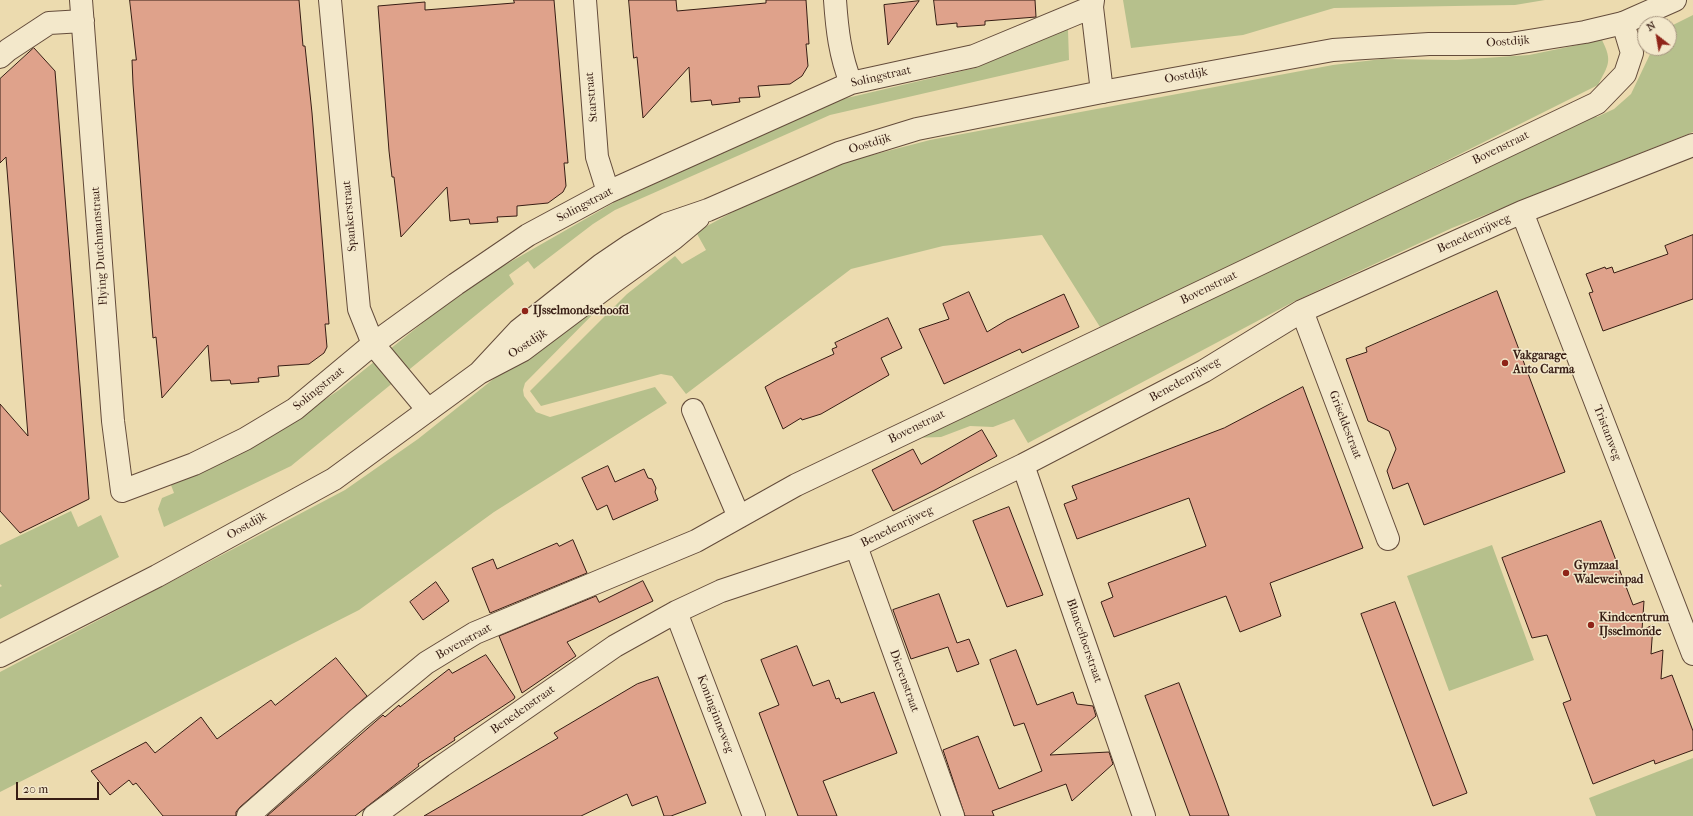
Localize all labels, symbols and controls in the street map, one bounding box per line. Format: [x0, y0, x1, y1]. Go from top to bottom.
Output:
north arrow [1637, 16, 1677, 56]
text: N [1644, 18, 1658, 34]
street label: Oostdijk [1486, 33, 1530, 51]
street label: Solingstraat [849, 63, 913, 91]
street label: Oostdijk [1163, 65, 1209, 87]
street label: Starstraat [583, 71, 601, 123]
street label: Bovenstraat [1470, 128, 1532, 168]
street label: Oostdijk [847, 131, 893, 157]
street label: Spankerstraat [340, 180, 360, 252]
street label: Solingstraat [554, 184, 616, 226]
street label: Flying Dutchmanstraat [89, 186, 111, 306]
street label: Benedenrijweg [1435, 211, 1513, 257]
street label: Bovenstraat [1178, 268, 1240, 308]
place label: IJsselmondsehoofd [533, 304, 629, 318]
marker: IJsselmondsehoofd [520, 306, 530, 316]
street label: Oostdijk [506, 326, 550, 362]
place label: Vakgarage Auto Carma [1513, 349, 1575, 377]
street label: Benedenrijweg [1147, 355, 1223, 405]
marker: Vakgarage Auto Carma [1500, 358, 1510, 368]
street label: Solingstraat [291, 364, 347, 414]
street label: Griseldestraat [1325, 389, 1365, 461]
street label: Tristanweg [1590, 403, 1624, 463]
street label: Bovenstraat [886, 407, 948, 447]
street label: Benedenrijweg [858, 503, 936, 551]
street label: Oostdijk [224, 509, 270, 543]
place label: Gymzaal Waleweinpad [1574, 559, 1643, 587]
marker: Gymzaal Waleweinpad [1561, 568, 1571, 578]
street label: Blancefloerstraat [1063, 597, 1105, 685]
place label: Kindcentrum IJsselmonde [1599, 611, 1669, 639]
marker: Kindcentrum IJsselmonde [1586, 620, 1596, 630]
street label: Bovenstraat [434, 621, 494, 663]
street label: Dierenstraat [886, 648, 922, 714]
street label: Koninginneweg [693, 673, 737, 755]
street label: Benedenstraat [488, 683, 558, 737]
scale bar [18, 774, 101, 800]
text: 20 m [23, 782, 48, 796]

